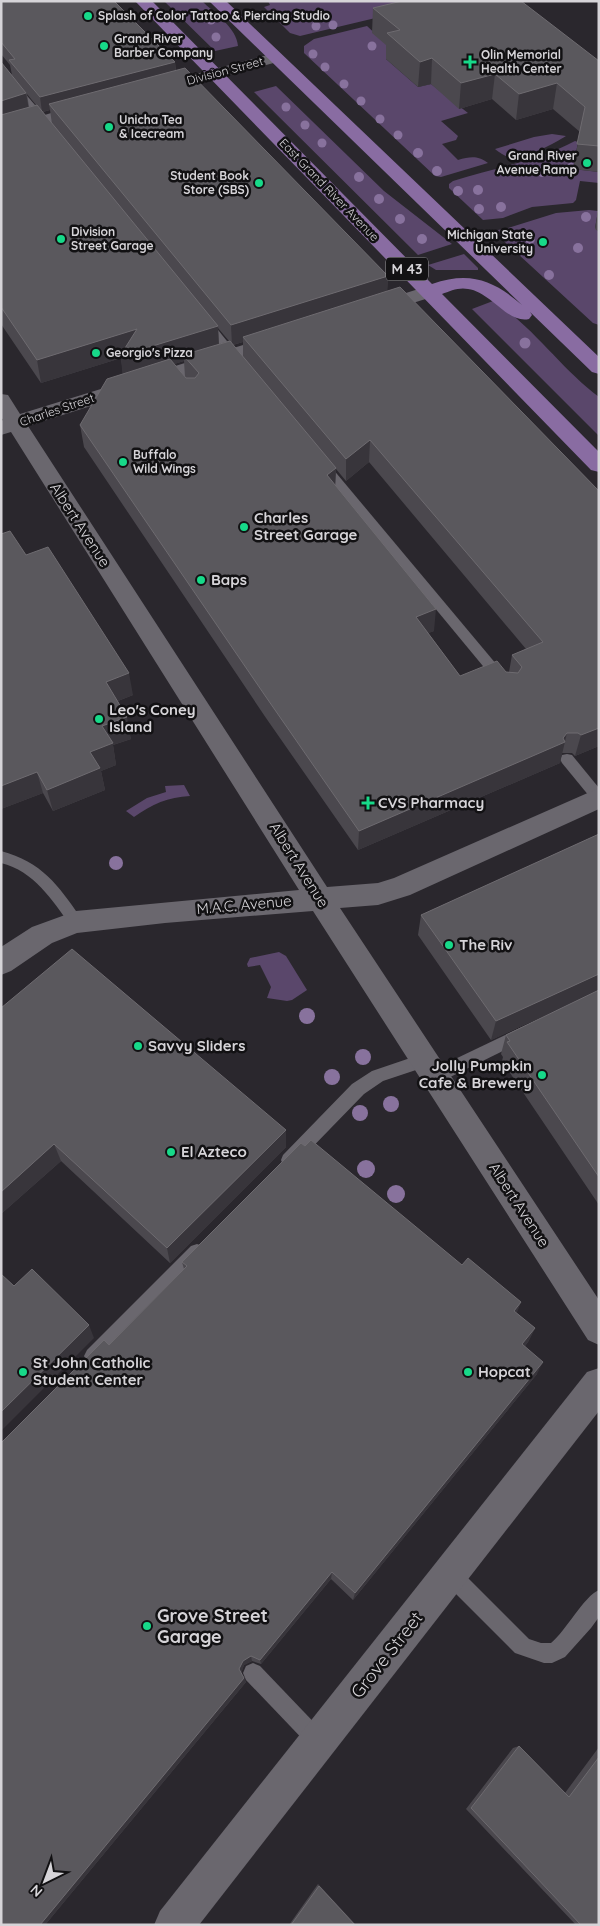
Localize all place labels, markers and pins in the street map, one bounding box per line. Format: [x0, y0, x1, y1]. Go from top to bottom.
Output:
place label: Splash of Color Tattoo & Piercing Studio [98, 8, 331, 23]
marker: Splash of Color Tattoo & Piercing Studio [82, 10, 94, 22]
place label: Grand River Barber Company [114, 31, 213, 60]
marker: Grand River Barber Company [98, 40, 110, 52]
place label: Olin Memorial Health Center [481, 47, 562, 76]
marker: Olin Memorial Health Center [463, 55, 477, 69]
place label: Unicha Tea & Icecream [119, 112, 184, 141]
marker: Unicha Tea & Icecream [103, 121, 115, 133]
place label: Grand River Avenue Ramp [497, 148, 577, 177]
marker: Grand River Avenue Ramp [581, 157, 593, 169]
place label: Student Book Store (SBS) [170, 168, 249, 197]
marker: Student Book Store (SBS) [253, 177, 265, 189]
place label: Division Street Garage [71, 224, 154, 253]
place label: Michigan State University [447, 227, 533, 256]
marker: Division Street Garage [55, 233, 67, 245]
marker: Michigan State University [537, 236, 549, 248]
place label: Georgio's Pizza [106, 345, 193, 360]
marker: Georgio's Pizza [90, 347, 102, 359]
place label: Buffalo Wild Wings [133, 447, 196, 476]
marker: Buffalo Wild Wings [117, 456, 129, 468]
place label: Charles Street Garage [254, 508, 357, 544]
marker: Charles Street Garage [238, 521, 250, 533]
place label: Baps [211, 570, 247, 589]
marker: Baps [195, 574, 207, 586]
place label: Leo's Coney Island [109, 700, 196, 736]
marker: Leo's Coney Island [93, 713, 105, 725]
place label: CVS Pharmacy [378, 793, 484, 812]
marker: CVS Pharmacy [362, 797, 374, 809]
place label: The Riv [459, 935, 513, 954]
marker: The Riv [443, 939, 455, 951]
place label: Savvy Sliders [148, 1036, 245, 1055]
marker: Savvy Sliders [132, 1040, 144, 1052]
place label: Jolly Pumpkin Cafe & Brewery [419, 1056, 532, 1092]
marker: Jolly Pumpkin Cafe & Brewery [536, 1069, 548, 1081]
place label: El Azteco [181, 1142, 247, 1161]
marker: El Azteco [165, 1146, 177, 1158]
place label: St John Catholic Student Center [33, 1353, 151, 1389]
place label: Hopcat [478, 1362, 531, 1381]
marker: St John Catholic Student Center [17, 1366, 29, 1378]
marker: Hopcat [462, 1366, 474, 1378]
place label: Grove Street Garage [157, 1604, 268, 1648]
marker: Grove Street Garage [141, 1620, 153, 1632]

